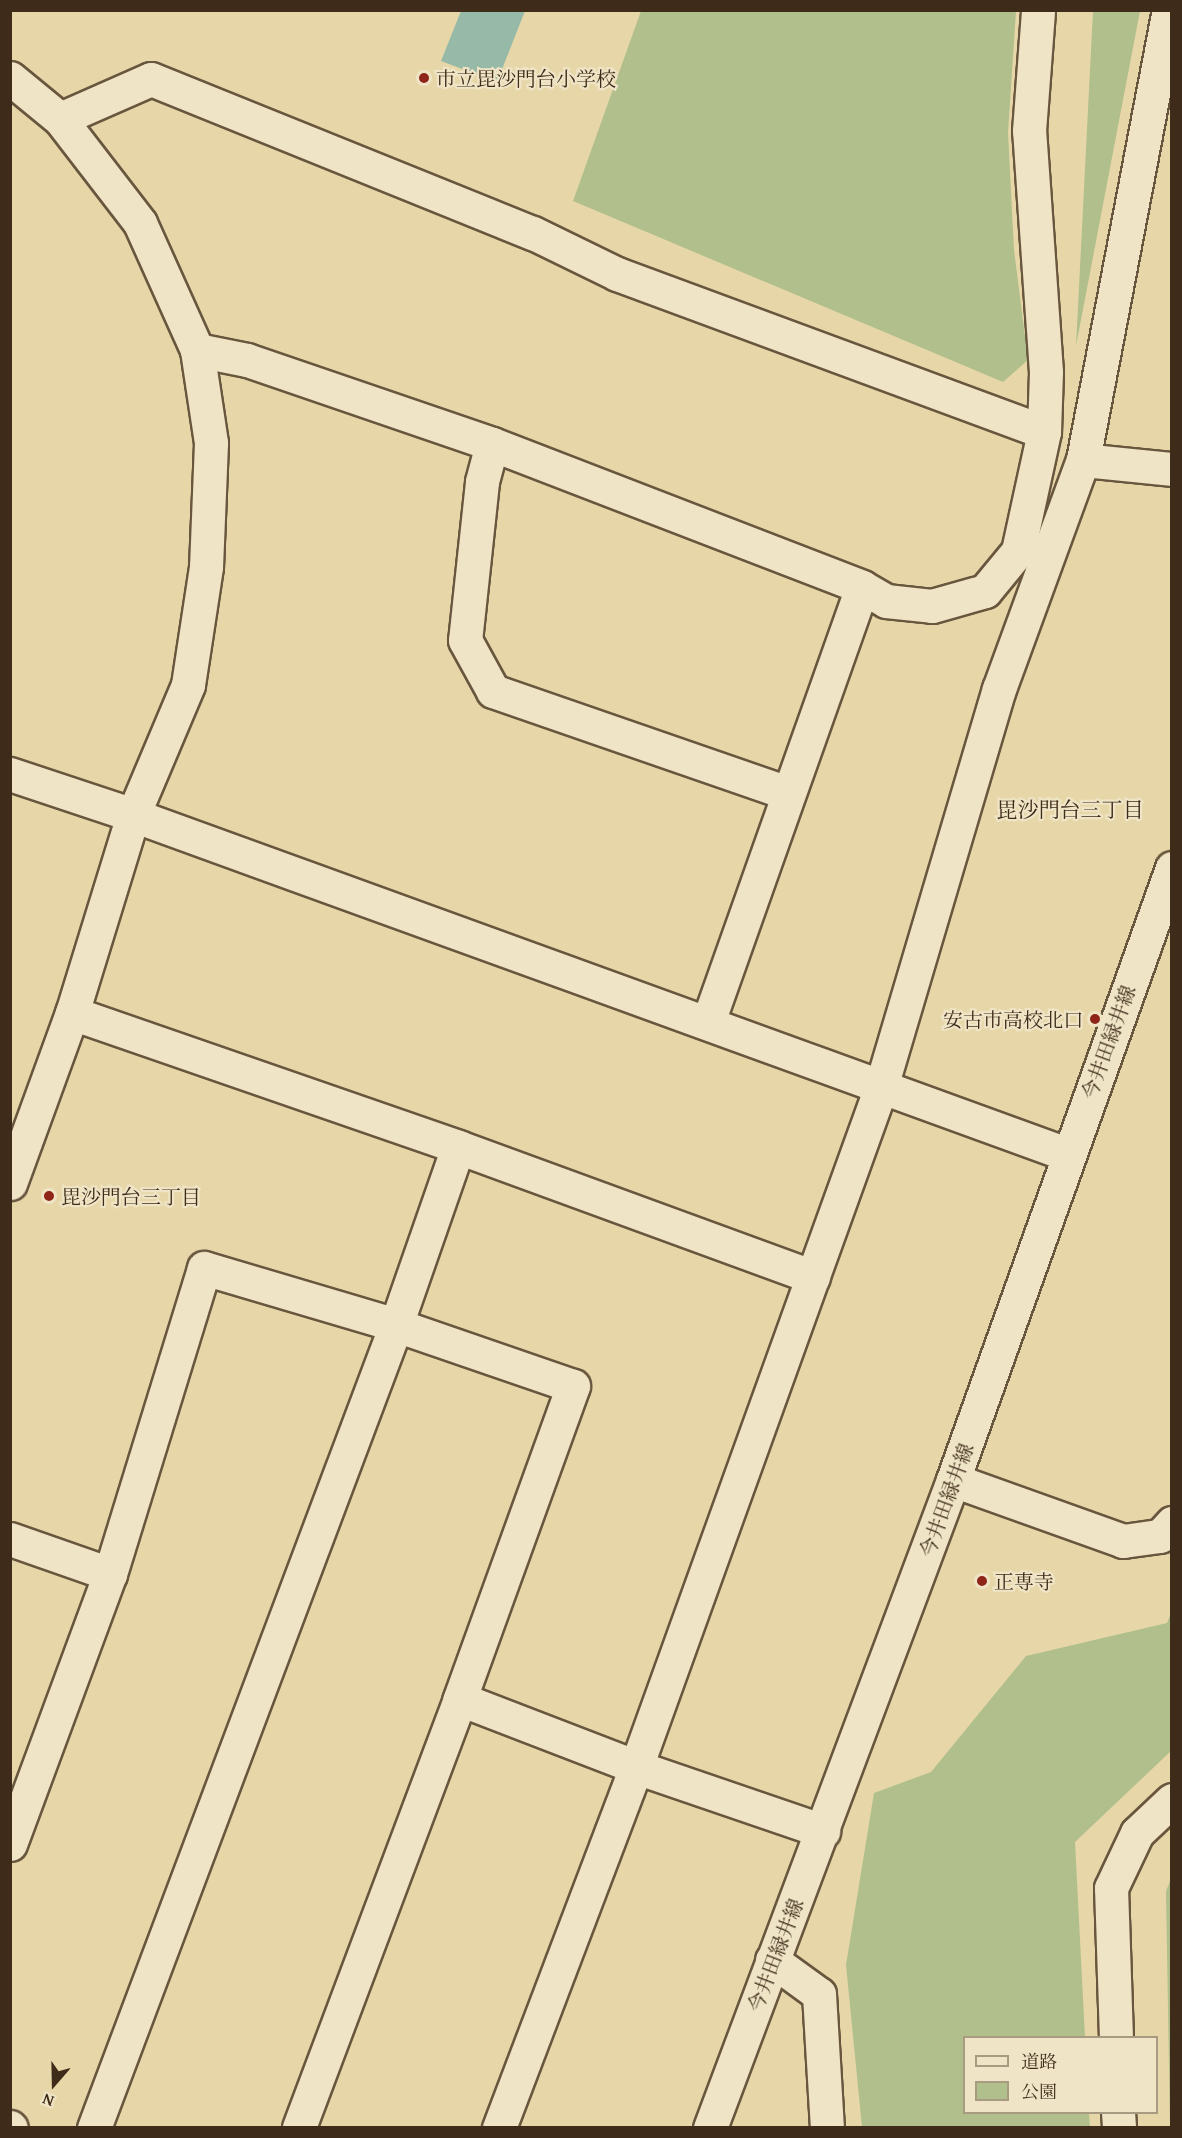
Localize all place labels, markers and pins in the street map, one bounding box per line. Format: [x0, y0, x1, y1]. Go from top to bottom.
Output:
place label: 市立毘沙門台小学校 [436, 66, 616, 90]
marker: 市立毘沙門台小学校 [417, 71, 431, 85]
place label: 安古市高校北口 [943, 1007, 1083, 1031]
marker: 安古市高校北口 [1088, 1012, 1102, 1026]
place label: 毘沙門台三丁目 [61, 1184, 201, 1208]
marker: 毘沙門台三丁目 [42, 1189, 56, 1203]
place label: 正専寺 [994, 1569, 1054, 1593]
marker: 正専寺 [975, 1574, 989, 1588]

